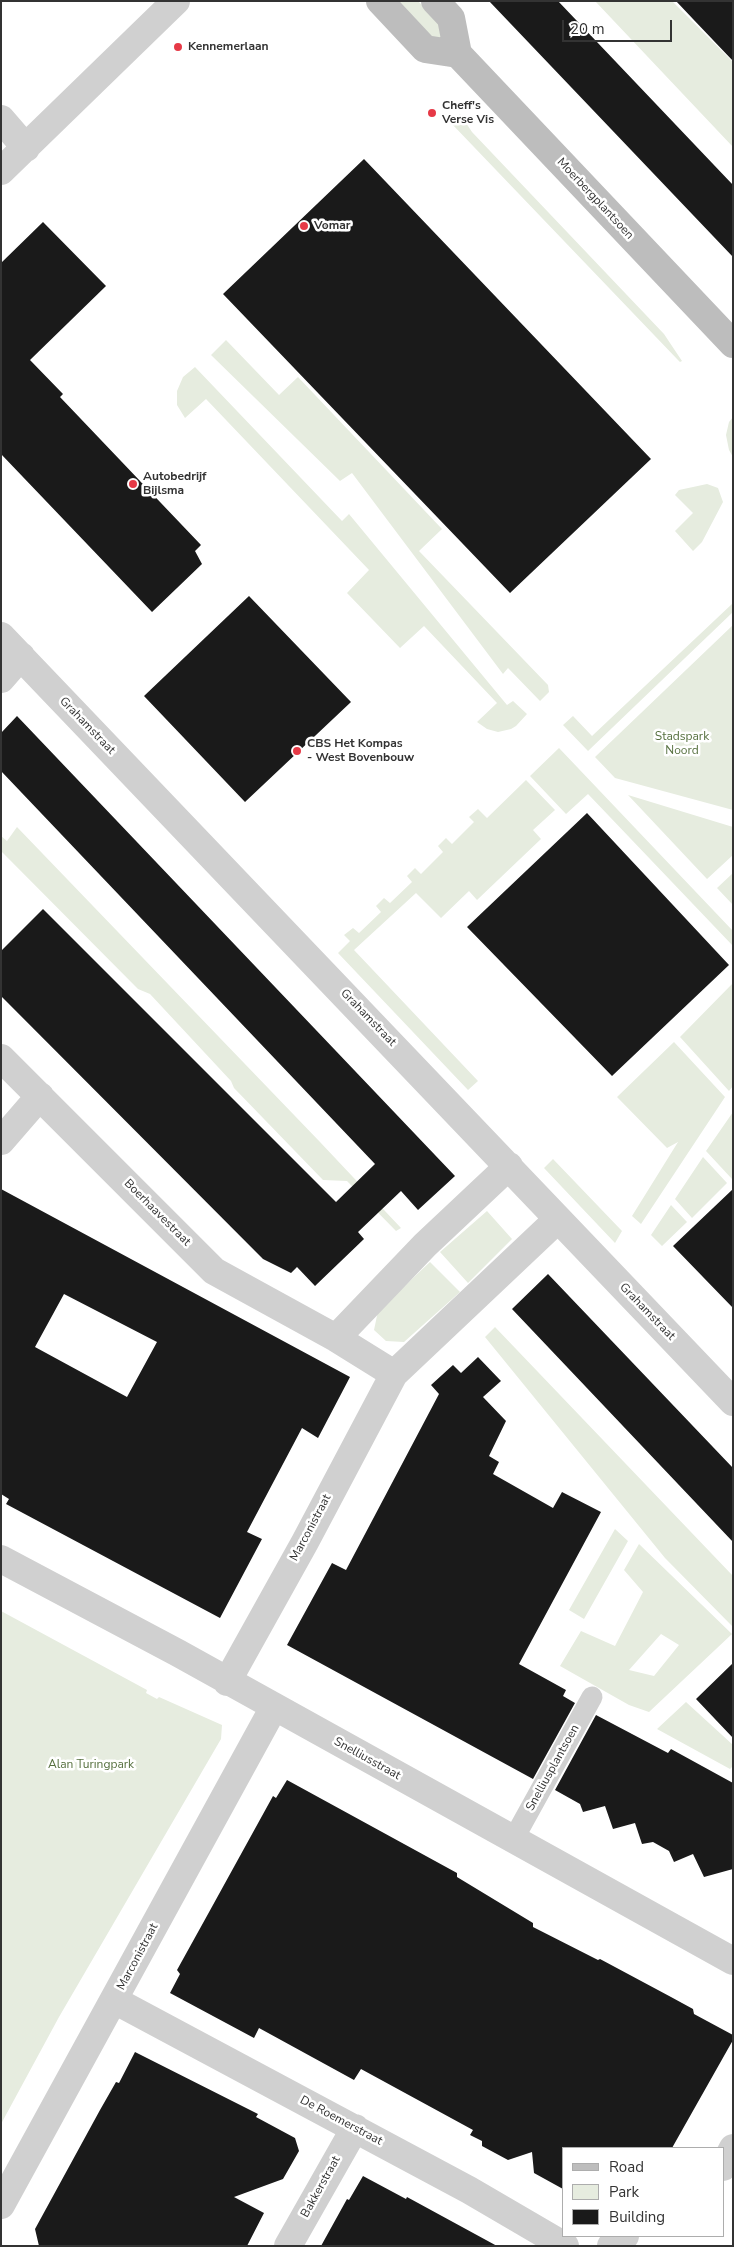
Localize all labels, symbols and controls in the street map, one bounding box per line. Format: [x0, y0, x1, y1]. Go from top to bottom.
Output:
scale bar [564, 10, 674, 42]
text: 20 m [570, 19, 605, 39]
place label: Kennemerlaan [188, 40, 269, 54]
marker: Kennemerlaan [172, 41, 184, 53]
place label: Cheff's Verse Vis [442, 99, 494, 127]
marker: Cheff's Verse Vis [426, 107, 438, 119]
street label: Moerbergplantsoen [554, 155, 636, 243]
place label: Vomar [314, 219, 351, 233]
marker: Vomar [298, 220, 310, 232]
place label: Autobedrijf Bijlsma [143, 470, 206, 498]
marker: Autobedrijf Bijlsma [127, 478, 139, 490]
street label: Grahamstraat [56, 694, 118, 758]
park label: Stadspark Noord [655, 730, 709, 758]
place label: CBS Het Kompas - West Bovenbouw [307, 737, 414, 765]
marker: CBS Het Kompas - West Bovenbouw [291, 745, 303, 757]
street label: Grahamstraat [337, 986, 399, 1050]
street label: Boerhaavestraat [121, 1177, 193, 1249]
street label: Grahamstraat [616, 1280, 678, 1344]
street label: Marconistraat [287, 1492, 335, 1564]
street label: Snelliusplantsoen [523, 1722, 583, 1814]
street label: Snelliusstraat [331, 1735, 403, 1783]
park label: Alan Turingpark [48, 1758, 134, 1772]
street label: Marconistraat [114, 1921, 162, 1993]
street label: De Roemerstraat [297, 2093, 385, 2149]
legend [562, 2147, 724, 2237]
street label: Bakkerstraat [298, 2154, 344, 2220]
text: Road [609, 2157, 644, 2177]
text: Park [609, 2182, 639, 2202]
text: Building [609, 2207, 665, 2227]

